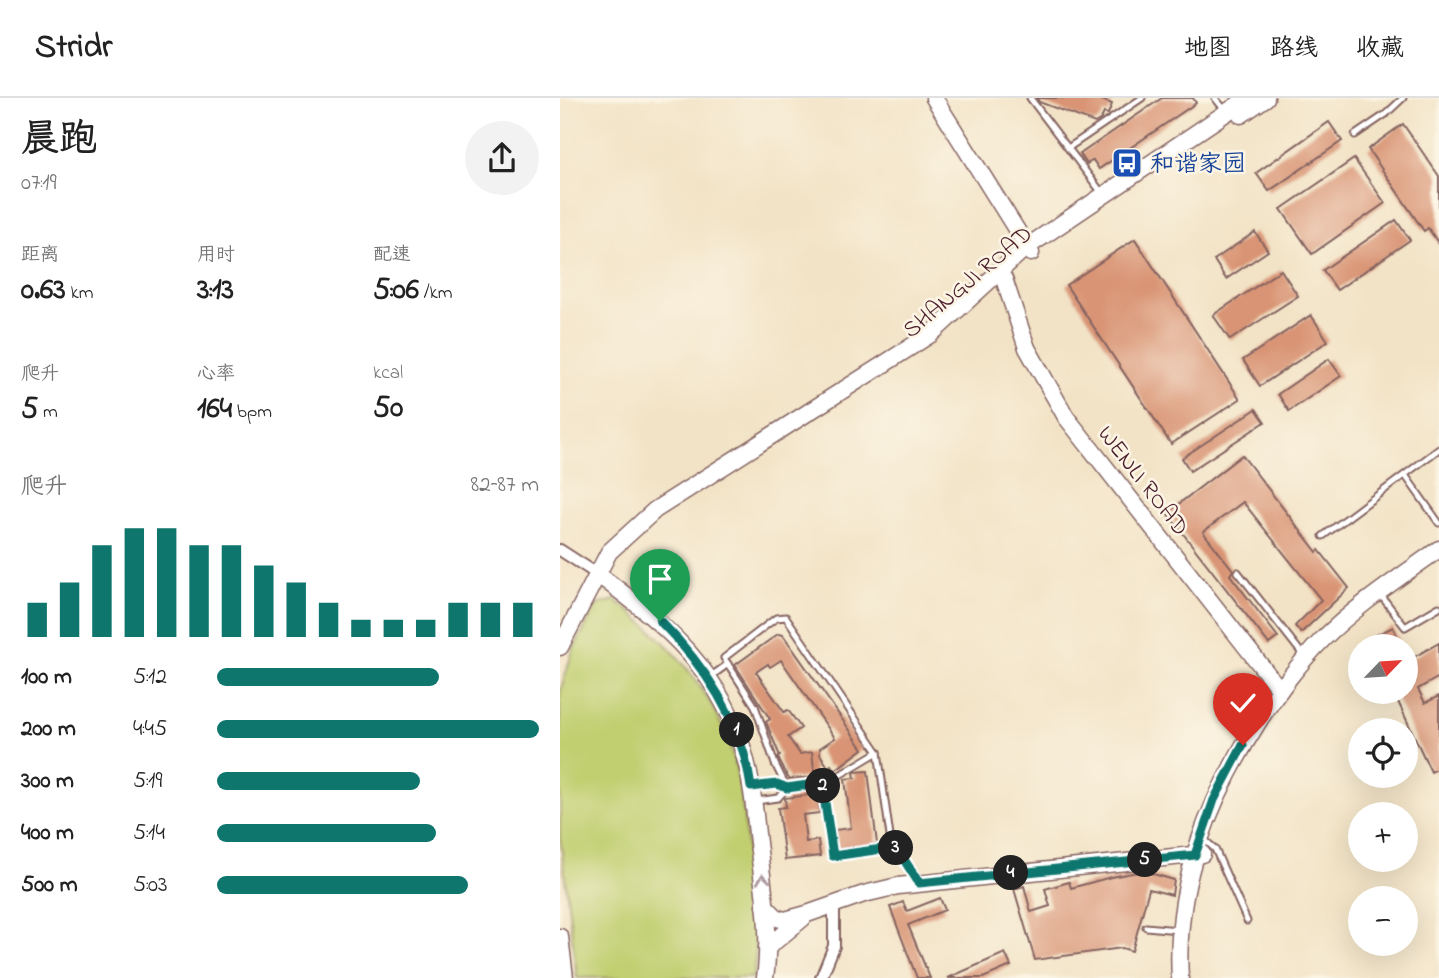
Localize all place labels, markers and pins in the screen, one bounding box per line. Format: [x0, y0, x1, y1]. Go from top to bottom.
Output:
bus stop icon: 和谐家园 [1110, 146, 1144, 180]
place label: 和谐家园 [1150, 148, 1246, 183]
pin [630, 549, 690, 621]
pin [1213, 673, 1273, 745]
pin: 1 [720, 712, 754, 748]
pin: 2 [806, 768, 840, 804]
pin: 3 [878, 830, 914, 866]
pin: 5 [1128, 842, 1162, 878]
pin: 4 [994, 856, 1028, 890]

